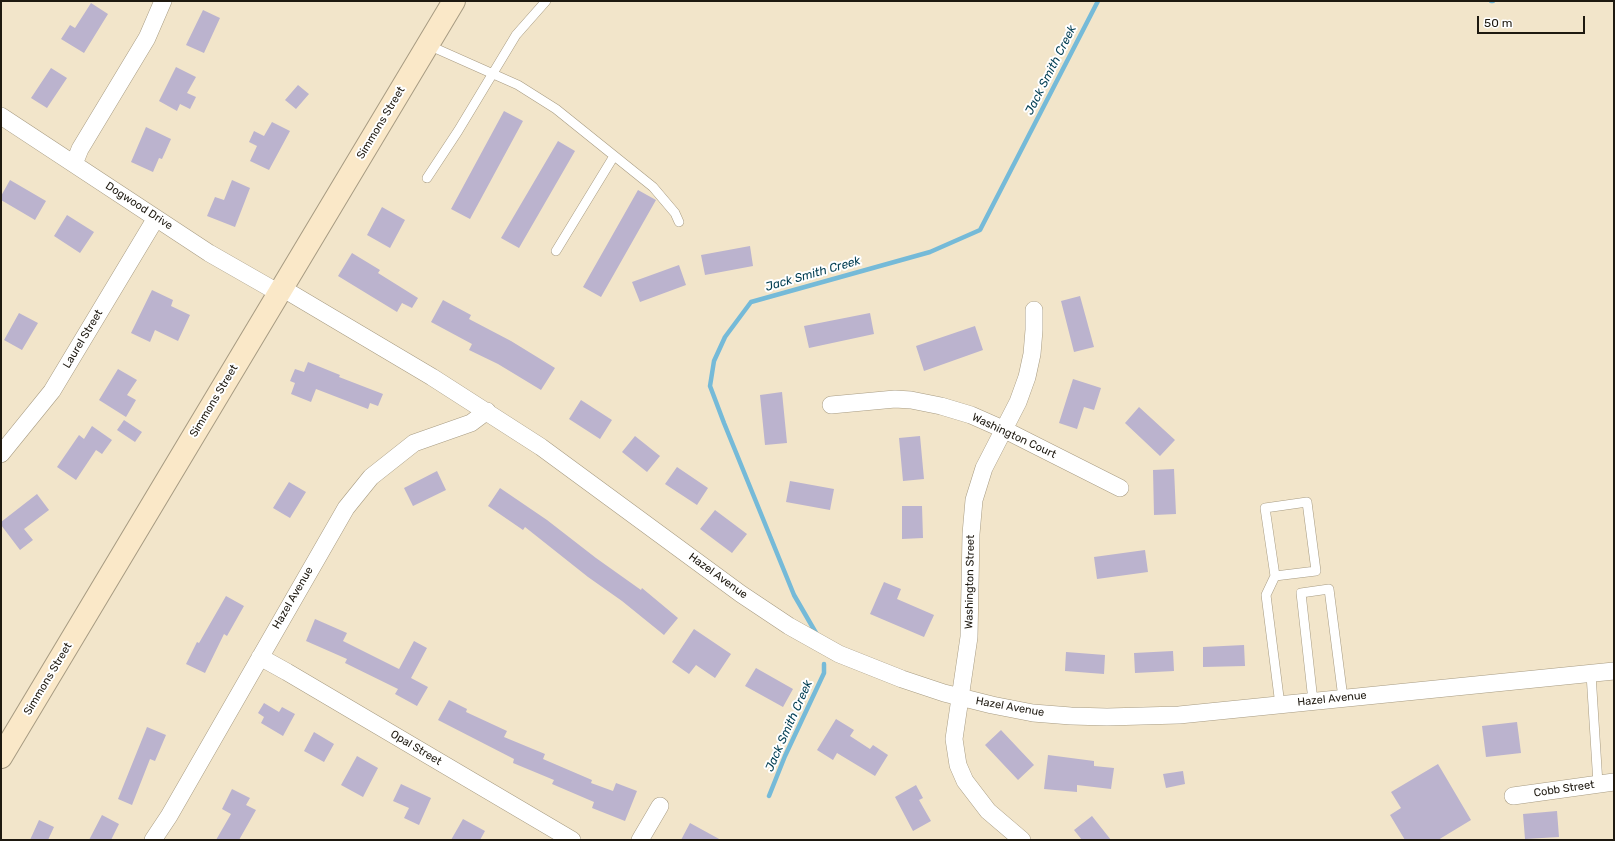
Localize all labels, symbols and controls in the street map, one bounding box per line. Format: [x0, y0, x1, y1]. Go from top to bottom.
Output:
scale bar [1479, 8, 1587, 34]
text: 50 m [1484, 16, 1512, 30]
water label: Jack Smith Creek [1022, 23, 1080, 117]
street label: Simmons Street [354, 84, 408, 162]
street label: Dogwood Drive [103, 179, 175, 233]
water label: Jack Smith Creek [764, 254, 862, 294]
street label: Laurel Street [60, 307, 106, 371]
street label: Simmons Street [187, 362, 241, 440]
street label: Washington Court [970, 411, 1058, 461]
street label: Washington Street [963, 535, 977, 629]
street label: Hazel Avenue [686, 550, 750, 602]
street label: Hazel Avenue [270, 565, 316, 631]
street label: Simmons Street [21, 640, 75, 718]
water label: Jack Smith Creek [762, 678, 816, 774]
street label: Hazel Avenue [1297, 689, 1367, 709]
street label: Hazel Avenue [975, 694, 1045, 720]
street label: Opal Street [388, 728, 444, 768]
street label: Cobb Street [1533, 778, 1595, 800]

